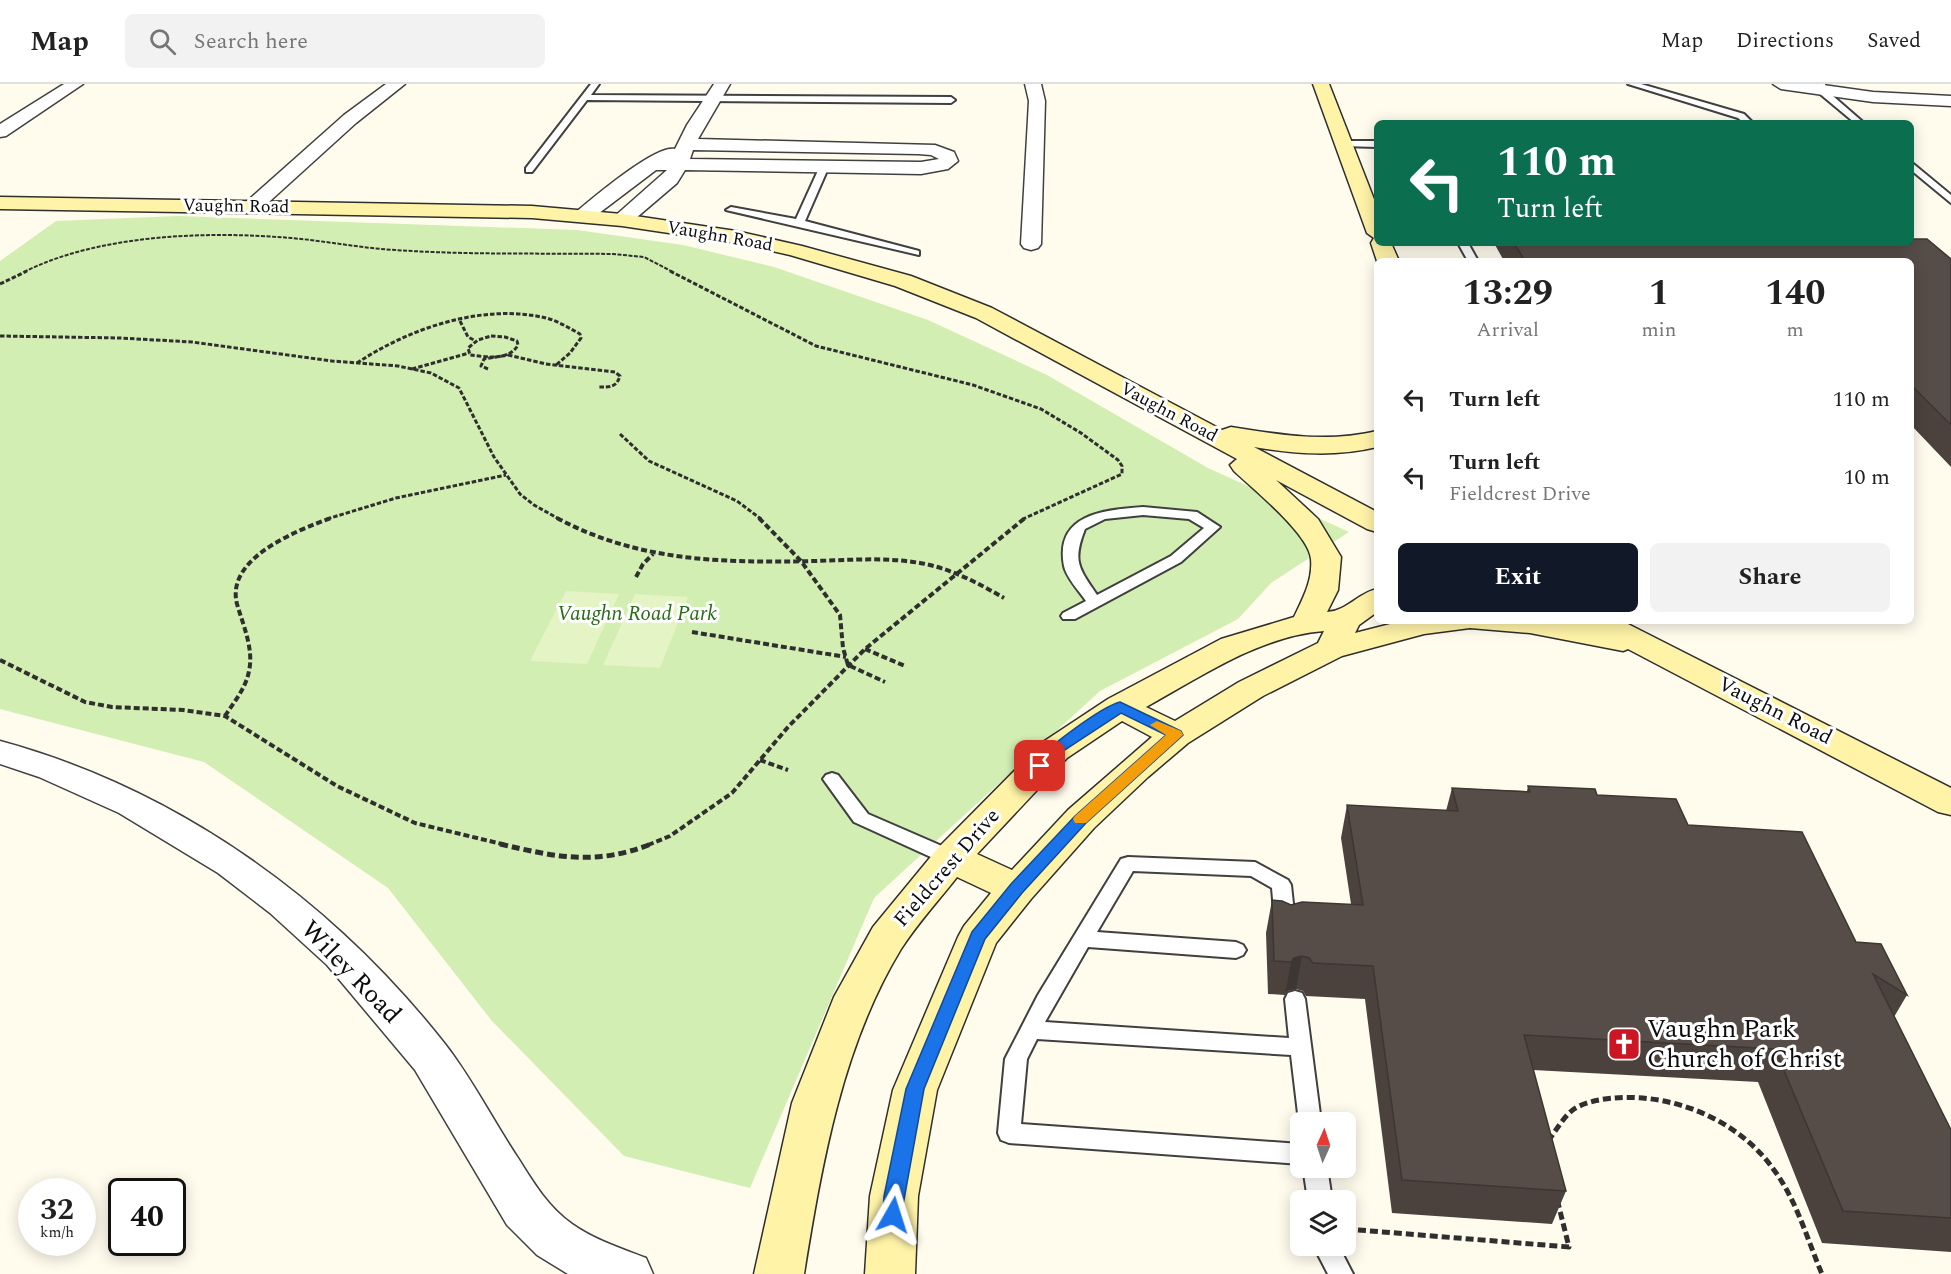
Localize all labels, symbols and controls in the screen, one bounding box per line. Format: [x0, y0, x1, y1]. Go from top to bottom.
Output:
search box [125, 14, 545, 68]
text: Map [30, 20, 89, 63]
icon: search [146, 25, 179, 58]
text: Search here [194, 25, 308, 58]
text: Map [1661, 25, 1703, 57]
text: Directions [1736, 25, 1834, 57]
text: Saved [1867, 25, 1921, 57]
text: 110 m [1497, 131, 1616, 194]
icon: left [1398, 144, 1476, 222]
text: Turn left [1497, 188, 1603, 230]
street label: Vaughn Road [182, 192, 290, 220]
street label: Vaughn Road [665, 213, 775, 259]
text: 13:29 [1462, 266, 1553, 321]
text: 1 [1649, 266, 1669, 321]
text: 140 [1765, 266, 1825, 321]
text: Arrival [1477, 315, 1539, 345]
text: min [1641, 315, 1676, 345]
text: m [1787, 315, 1804, 345]
street label: Vaughn Road [1115, 375, 1223, 449]
icon: left [1398, 383, 1431, 416]
text: Turn left [1449, 383, 1541, 416]
text: 110 m [1833, 383, 1890, 416]
text: Turn left [1449, 446, 1541, 479]
icon: left [1398, 461, 1431, 494]
text: 10 m [1844, 461, 1890, 494]
text: Fieldcrest Drive [1449, 479, 1591, 509]
button: Exit [1398, 543, 1638, 612]
button: Share [1650, 543, 1890, 612]
park label: Vaughn Road Park [557, 598, 717, 630]
street label: Vaughn Road [1712, 668, 1838, 754]
pin [1014, 740, 1065, 791]
icon: arrive [1023, 749, 1056, 782]
street label: Fieldcrest Drive [886, 801, 1008, 935]
street label: Wiley Road [291, 911, 411, 1033]
place label: Vaughn Park Church of Christ [1647, 1009, 1842, 1079]
church icon: Vaughn Park Church of Christ [1606, 1026, 1642, 1062]
north arrow [1290, 1112, 1356, 1178]
map controls [1290, 1112, 1356, 1256]
speed limit sign: 40 [108, 1178, 186, 1256]
position arrow [861, 1183, 925, 1247]
text: 32 [40, 1187, 74, 1233]
button: layers [1290, 1190, 1356, 1256]
text: km/h [40, 1221, 74, 1244]

